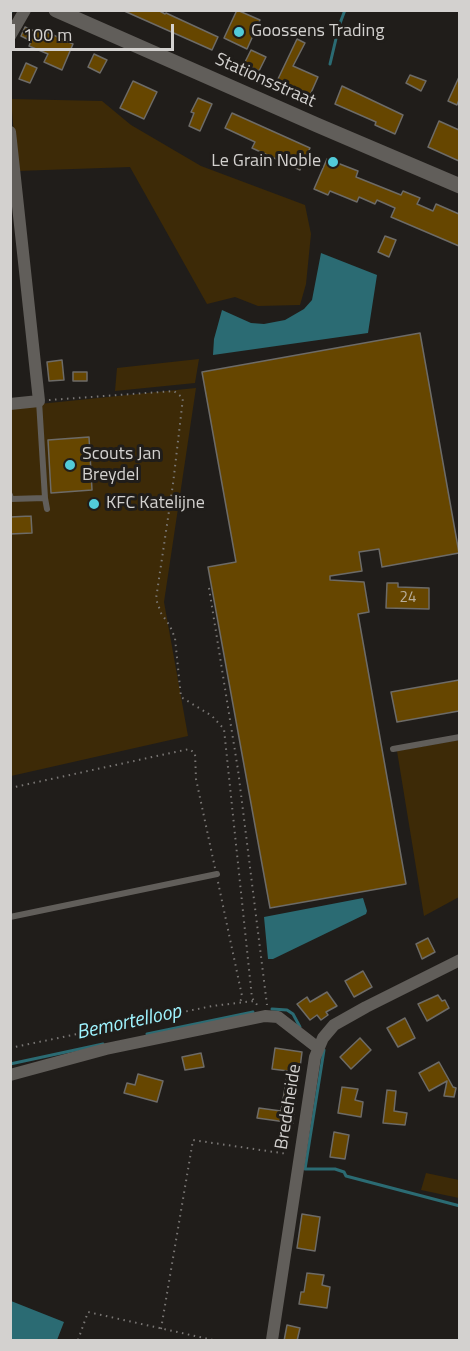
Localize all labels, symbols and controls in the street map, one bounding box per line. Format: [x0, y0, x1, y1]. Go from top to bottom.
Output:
scale bar [15, 12, 177, 50]
text: 100 m [23, 21, 72, 48]
place label: Goossens Trading [251, 21, 384, 43]
marker: Goossens Trading [232, 25, 246, 39]
street label: Stationsstraat [211, 49, 319, 113]
place label: Le Grain Noble [211, 151, 321, 173]
marker: Le Grain Noble [326, 155, 340, 169]
place label: Scouts Jan Breydel [82, 444, 161, 486]
marker: Scouts Jan Breydel [63, 458, 77, 472]
place label: KFC Katelijne [106, 493, 205, 515]
marker: KFC Katelijne [87, 497, 101, 511]
house number: 24 [400, 589, 416, 607]
water label: Bemortelloop [74, 1000, 184, 1046]
street label: Bredeheide [272, 1063, 306, 1151]

